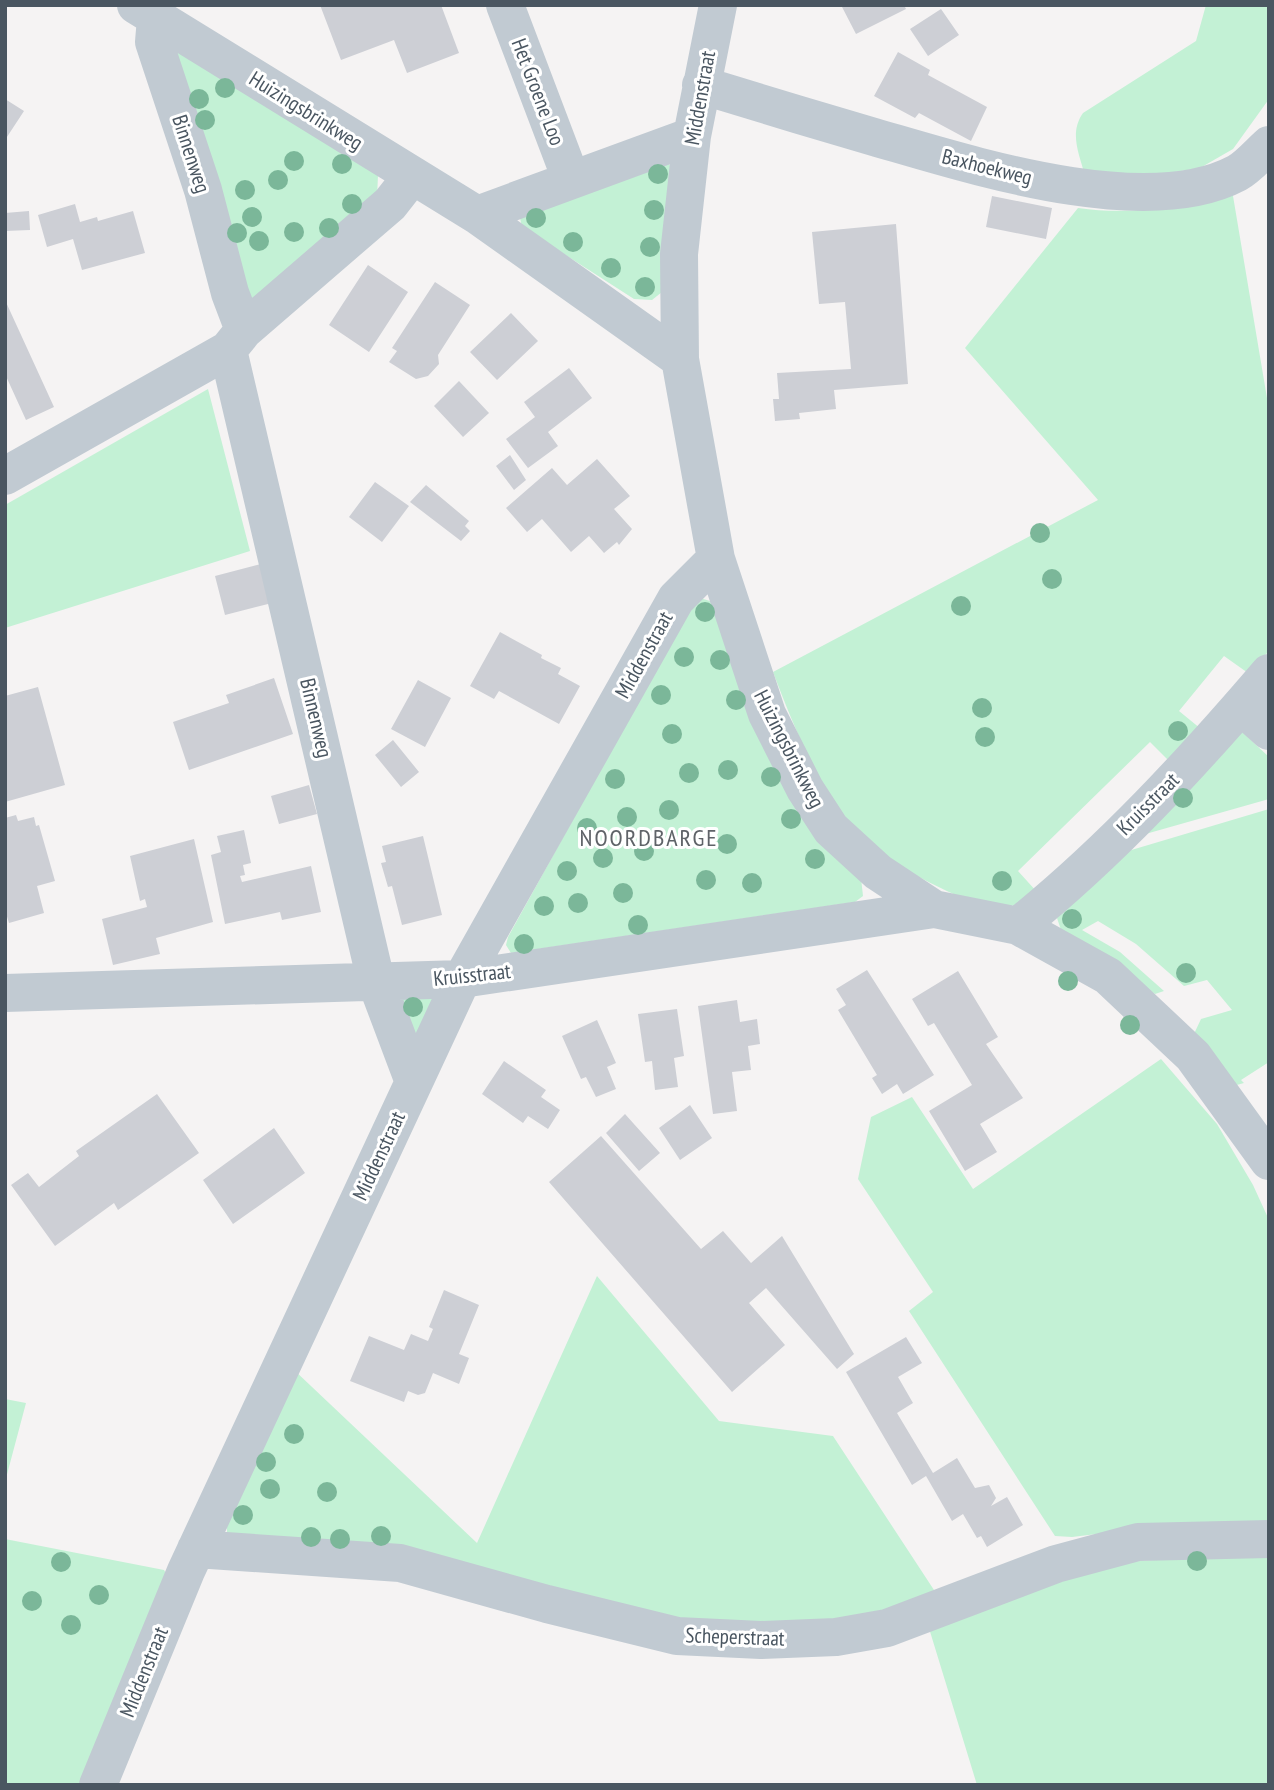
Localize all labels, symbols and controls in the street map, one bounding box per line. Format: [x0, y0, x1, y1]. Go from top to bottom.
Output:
street label: Het Groene Loo [506, 35, 571, 149]
street label: Middenstraat [678, 48, 721, 147]
street label: Huizingsbrinkweg [244, 65, 368, 156]
street label: Binnenweg [166, 111, 217, 196]
street label: Baxhoekweg [939, 142, 1035, 191]
street label: Middenstraat [609, 606, 679, 703]
street label: Binnenweg [294, 676, 339, 760]
street label: Huizingsbrinkweg [748, 685, 831, 812]
street label: Kruisstraat [1111, 766, 1185, 841]
district label: NOORDBARGE [580, 822, 719, 853]
street label: Kruisstraat [432, 957, 512, 992]
street label: Middenstraat [346, 1107, 411, 1205]
street label: Scheperstraat [685, 1621, 785, 1652]
street label: Middenstraat [113, 1622, 174, 1721]

